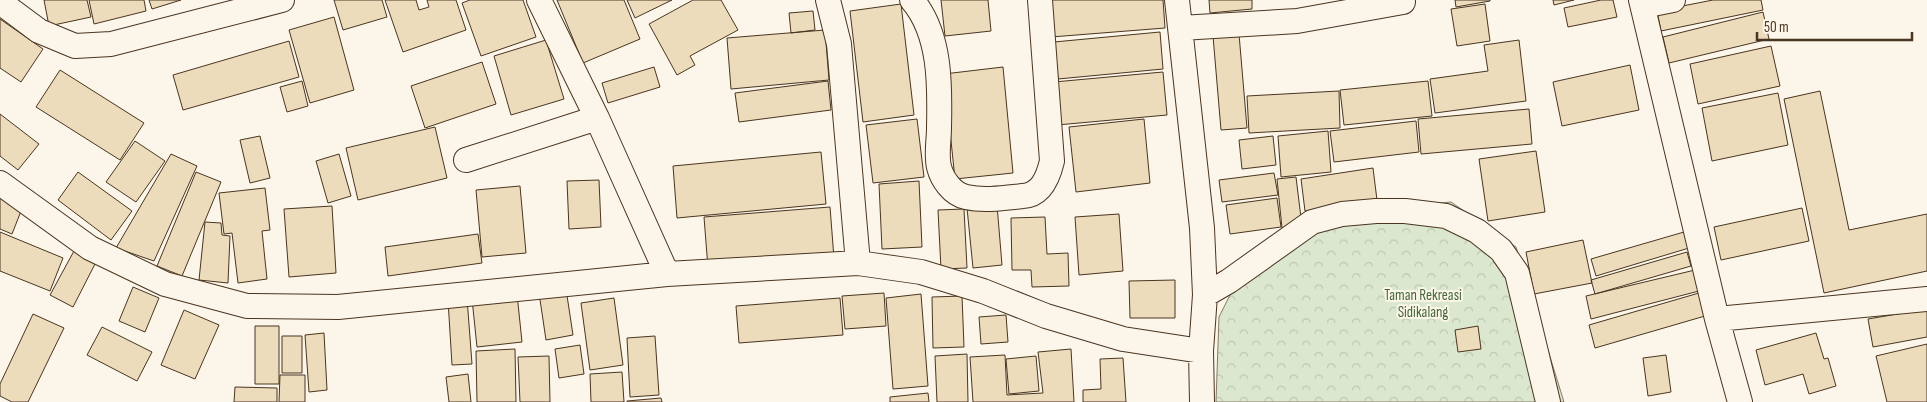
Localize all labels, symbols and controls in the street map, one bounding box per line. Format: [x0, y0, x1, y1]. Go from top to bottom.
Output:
scale bar [1757, 10, 1912, 42]
text: 50 m [1764, 18, 1789, 37]
park label: Taman Rekreasi Sidikalang [1384, 286, 1462, 322]

